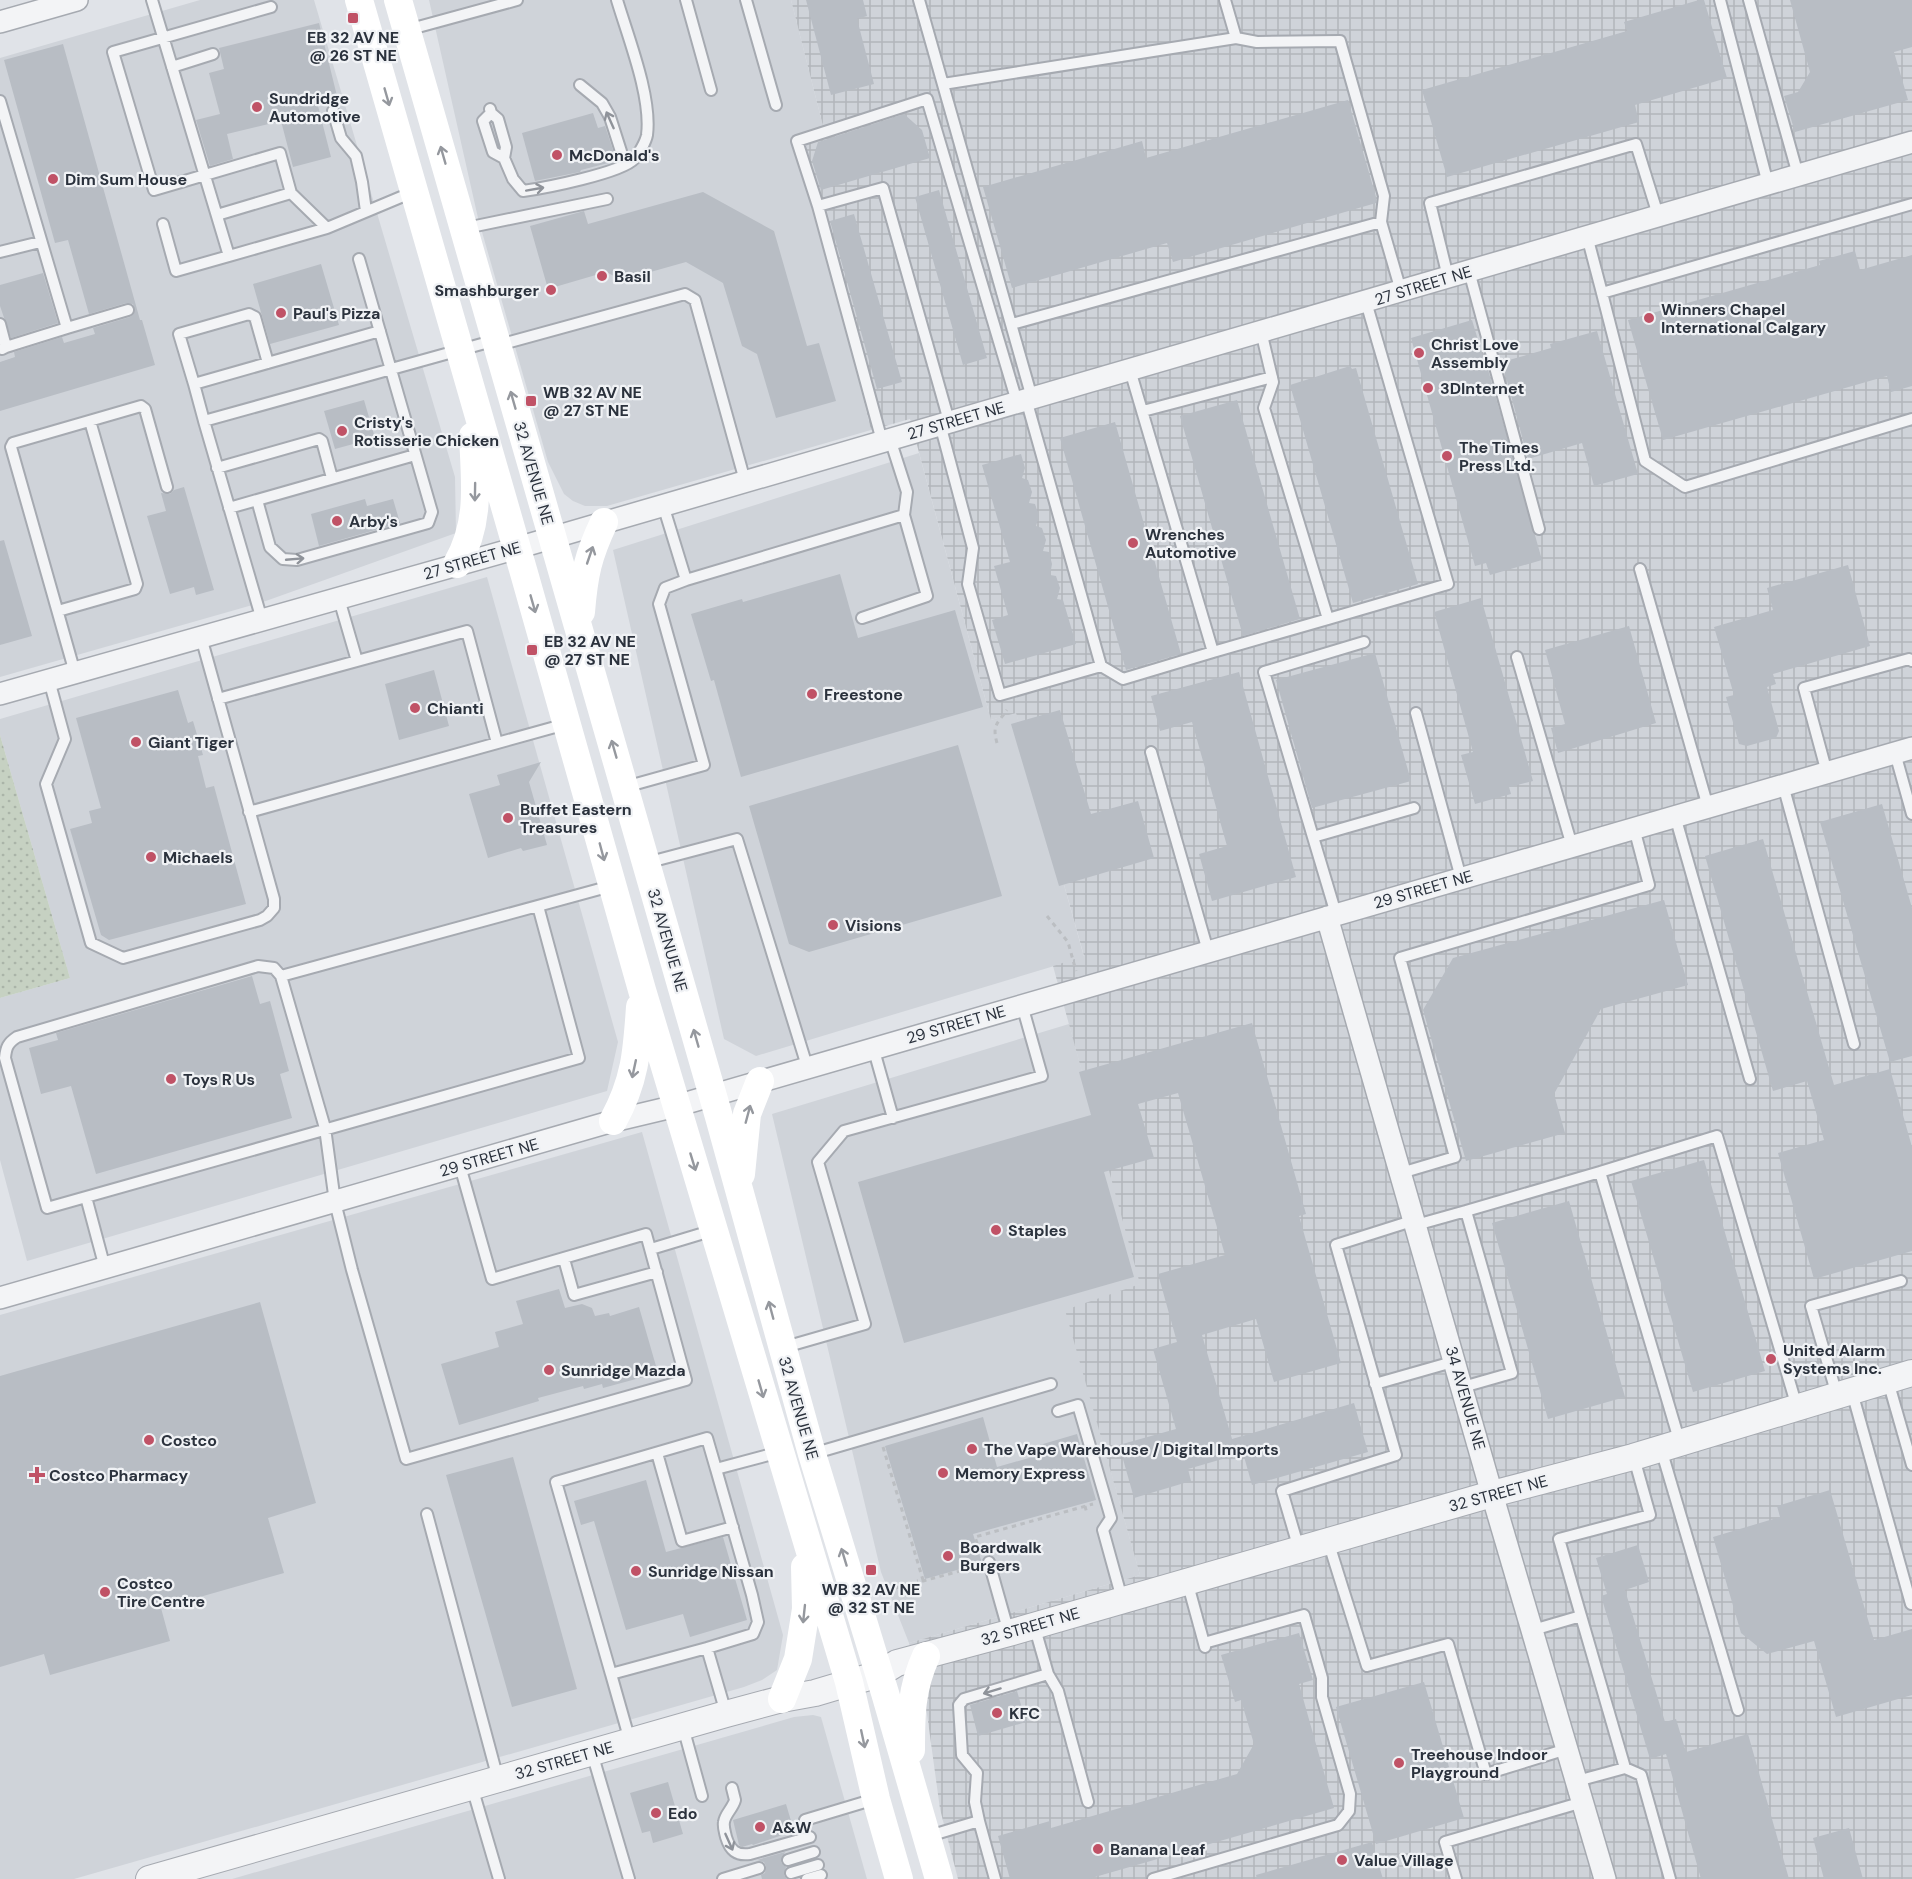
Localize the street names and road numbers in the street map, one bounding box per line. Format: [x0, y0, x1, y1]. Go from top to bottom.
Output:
street label: 27 STREET NE [1372, 261, 1474, 310]
street label: 27 STREET NE [905, 397, 1007, 444]
street label: 32 AVENUE NE [509, 419, 558, 527]
street label: 27 STREET NE [421, 537, 523, 584]
street label: 29 STREET NE [1371, 865, 1475, 914]
street label: 32 AVENUE NE [643, 886, 692, 994]
street label: 29 STREET NE [904, 1000, 1008, 1049]
street label: 29 STREET NE [437, 1133, 541, 1182]
street label: 34 AVENUE NE [1441, 1344, 1490, 1453]
street label: 32 AVENUE NE [774, 1354, 823, 1462]
street label: 32 STREET NE [1446, 1470, 1550, 1517]
street label: 32 STREET NE [978, 1602, 1082, 1651]
street label: 32 STREET NE [512, 1736, 616, 1785]

